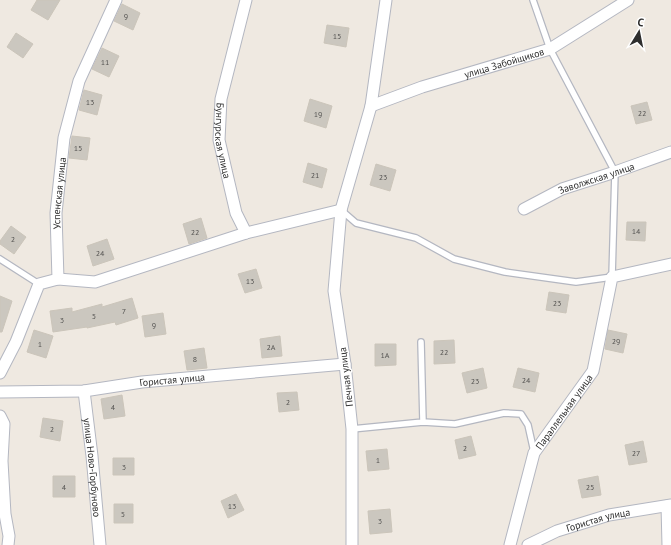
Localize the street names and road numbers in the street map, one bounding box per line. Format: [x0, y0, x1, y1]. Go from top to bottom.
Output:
street label: улица Забойщиков [462, 45, 546, 81]
street label: Бунгурская улица [212, 102, 234, 180]
street label: Успенская улица [49, 156, 68, 229]
street label: Заволжская улица [556, 159, 636, 196]
street label: Печная улица [336, 346, 356, 407]
street label: Гористая улица [138, 370, 206, 389]
street label: Параллельная улица [532, 371, 595, 452]
street label: улица Ново-Горбуново [81, 417, 104, 518]
street label: Гористая улица [565, 505, 631, 534]

